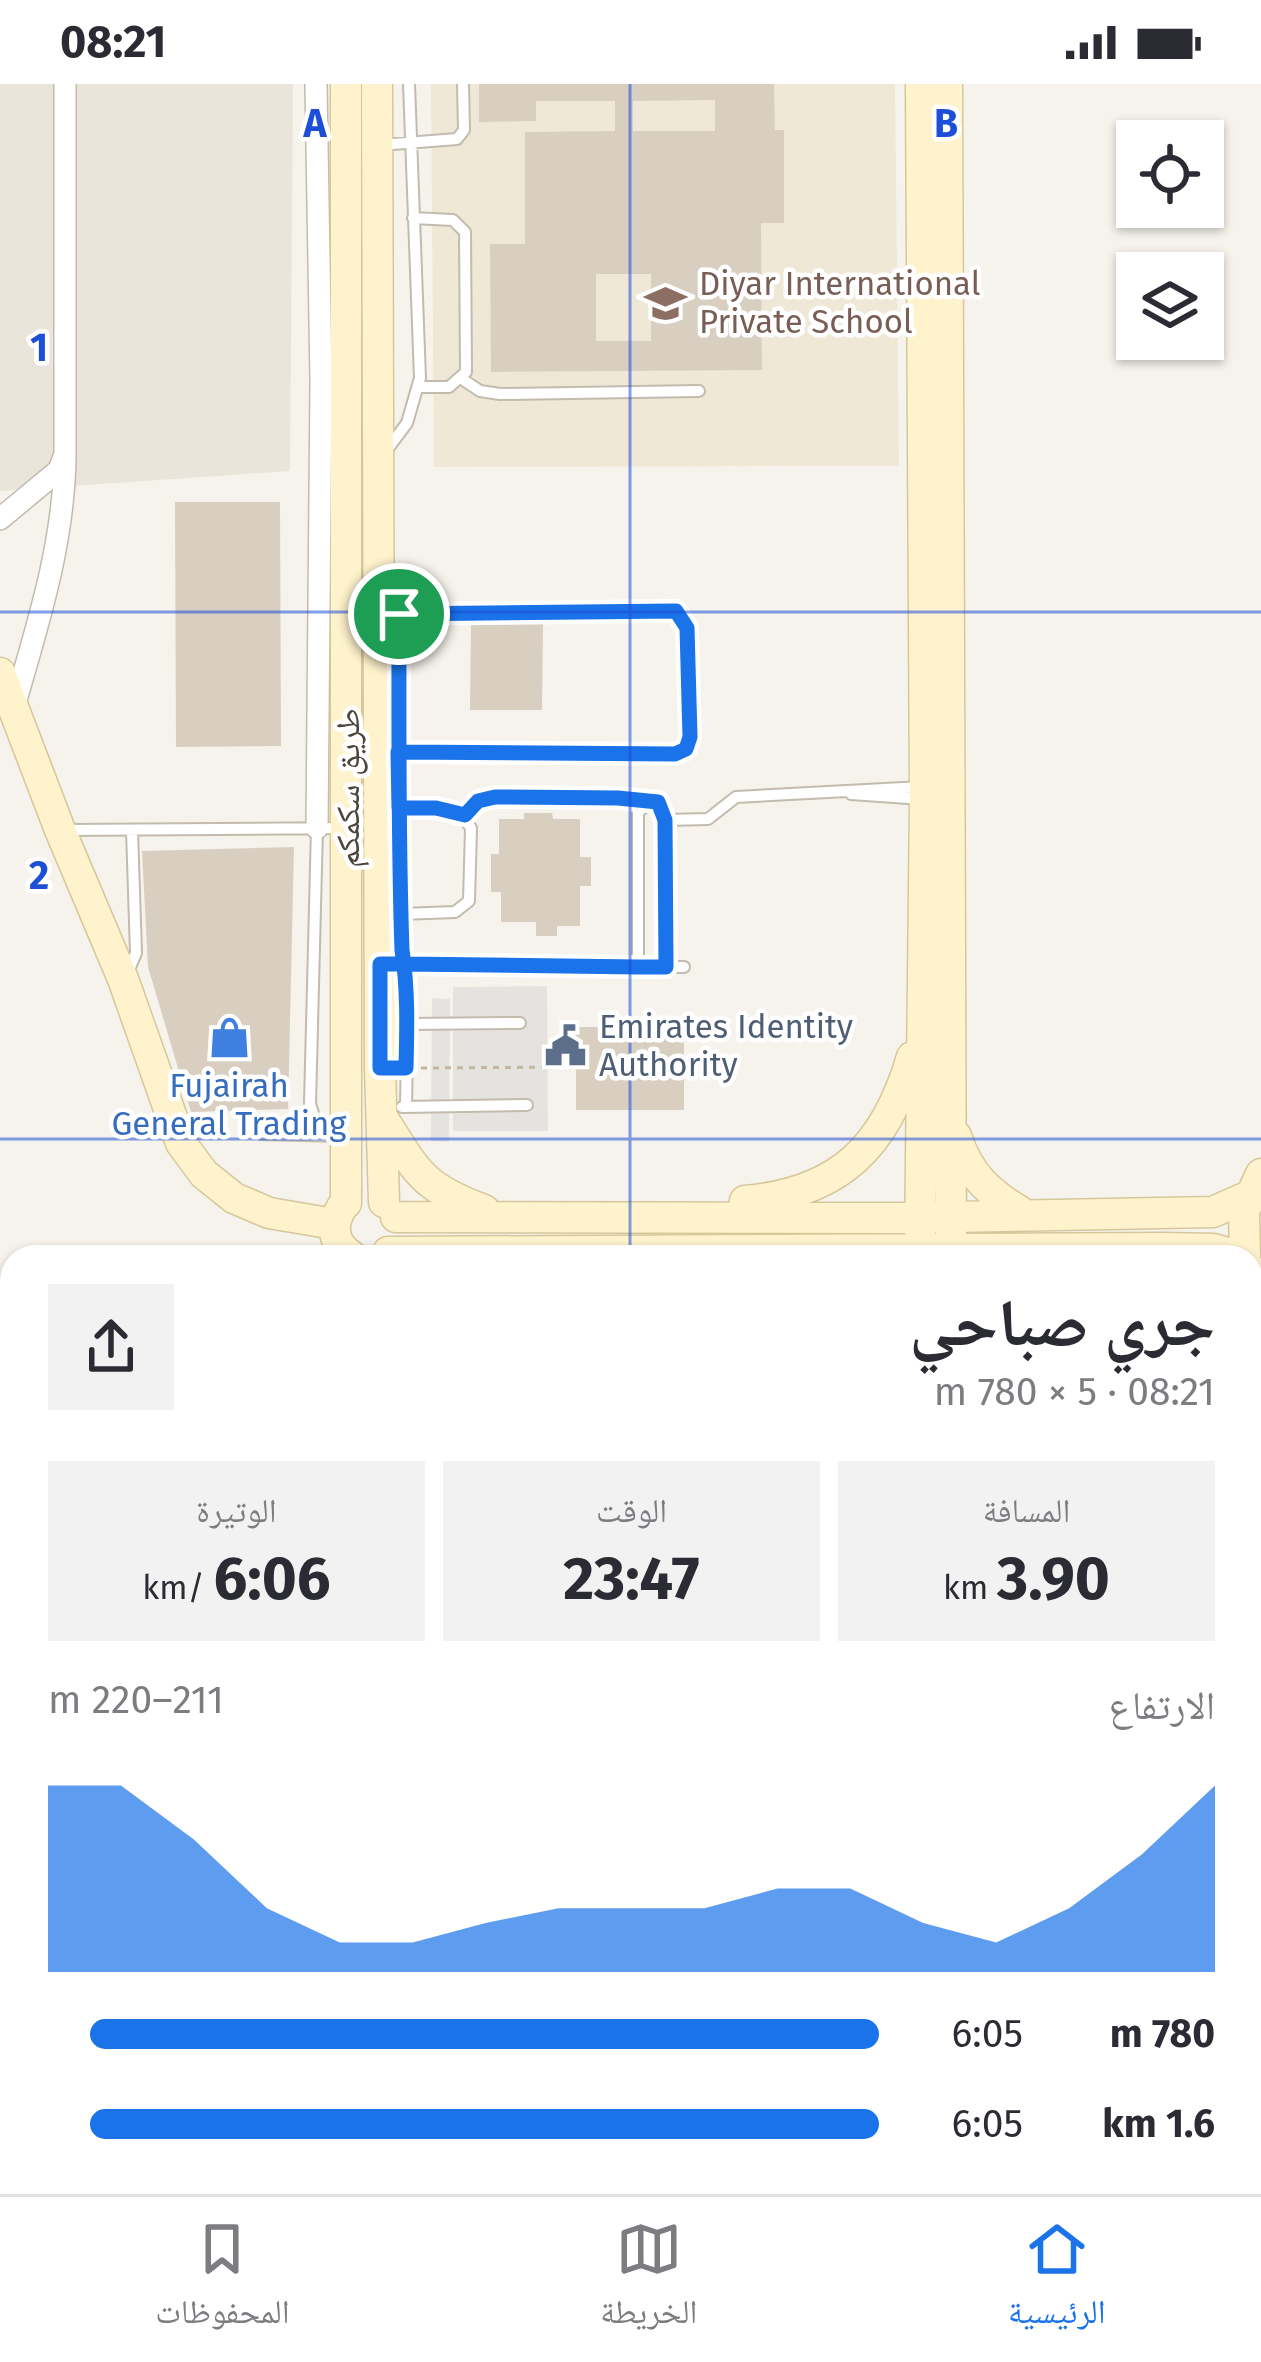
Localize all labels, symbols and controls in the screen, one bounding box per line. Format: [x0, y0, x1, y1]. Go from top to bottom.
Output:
text: 08:21 [60, 15, 166, 69]
text: A [302, 101, 327, 147]
text: B [934, 101, 958, 147]
map controls [1116, 120, 1224, 360]
button: locate [1116, 120, 1224, 228]
button: layers [1116, 252, 1224, 360]
place label: Diyar International Private School [699, 264, 981, 342]
school or university icon: Diyar International Private School [642, 280, 688, 326]
text: 1 [30, 325, 48, 371]
pin [348, 563, 450, 665]
icon: arrive [366, 581, 432, 647]
street label: طريق سكمكم [328, 708, 370, 868]
text: 2 [29, 853, 49, 899]
place label: Emirates Identity Authority [599, 1007, 853, 1085]
shop icon: Fujairah General Trading [206, 1015, 252, 1061]
public building icon: Emirates Identity Authority [542, 1023, 588, 1069]
place label: Fujairah General Trading [112, 1066, 347, 1144]
button: share [48, 1284, 174, 1410]
text: جري صباحي [909, 1284, 1215, 1363]
text: 08:21 · 5 × 780 m [934, 1369, 1215, 1415]
text: الوتيرة [196, 1491, 277, 1531]
text: الوقت [596, 1491, 667, 1531]
text: المسافة [983, 1491, 1070, 1531]
text: 6:06 [213, 1543, 331, 1615]
text: 23:47 [563, 1543, 700, 1615]
text: 3.90 [997, 1543, 1110, 1615]
text: /km [142, 1568, 213, 1608]
text: km [943, 1568, 997, 1608]
text: 211–220 m [48, 1677, 224, 1723]
text: الارتفاع [1109, 1683, 1215, 1729]
text: 6:05 [952, 2011, 1023, 2057]
text: 780 m [1110, 2011, 1215, 2057]
text: 6:05 [952, 2101, 1023, 2147]
text: 1.6 km [1102, 2101, 1215, 2147]
tab: المحفوظات [155, 2216, 290, 2344]
tab: الخريطة [600, 2216, 697, 2344]
tab: الرئيسية [1008, 2216, 1106, 2344]

